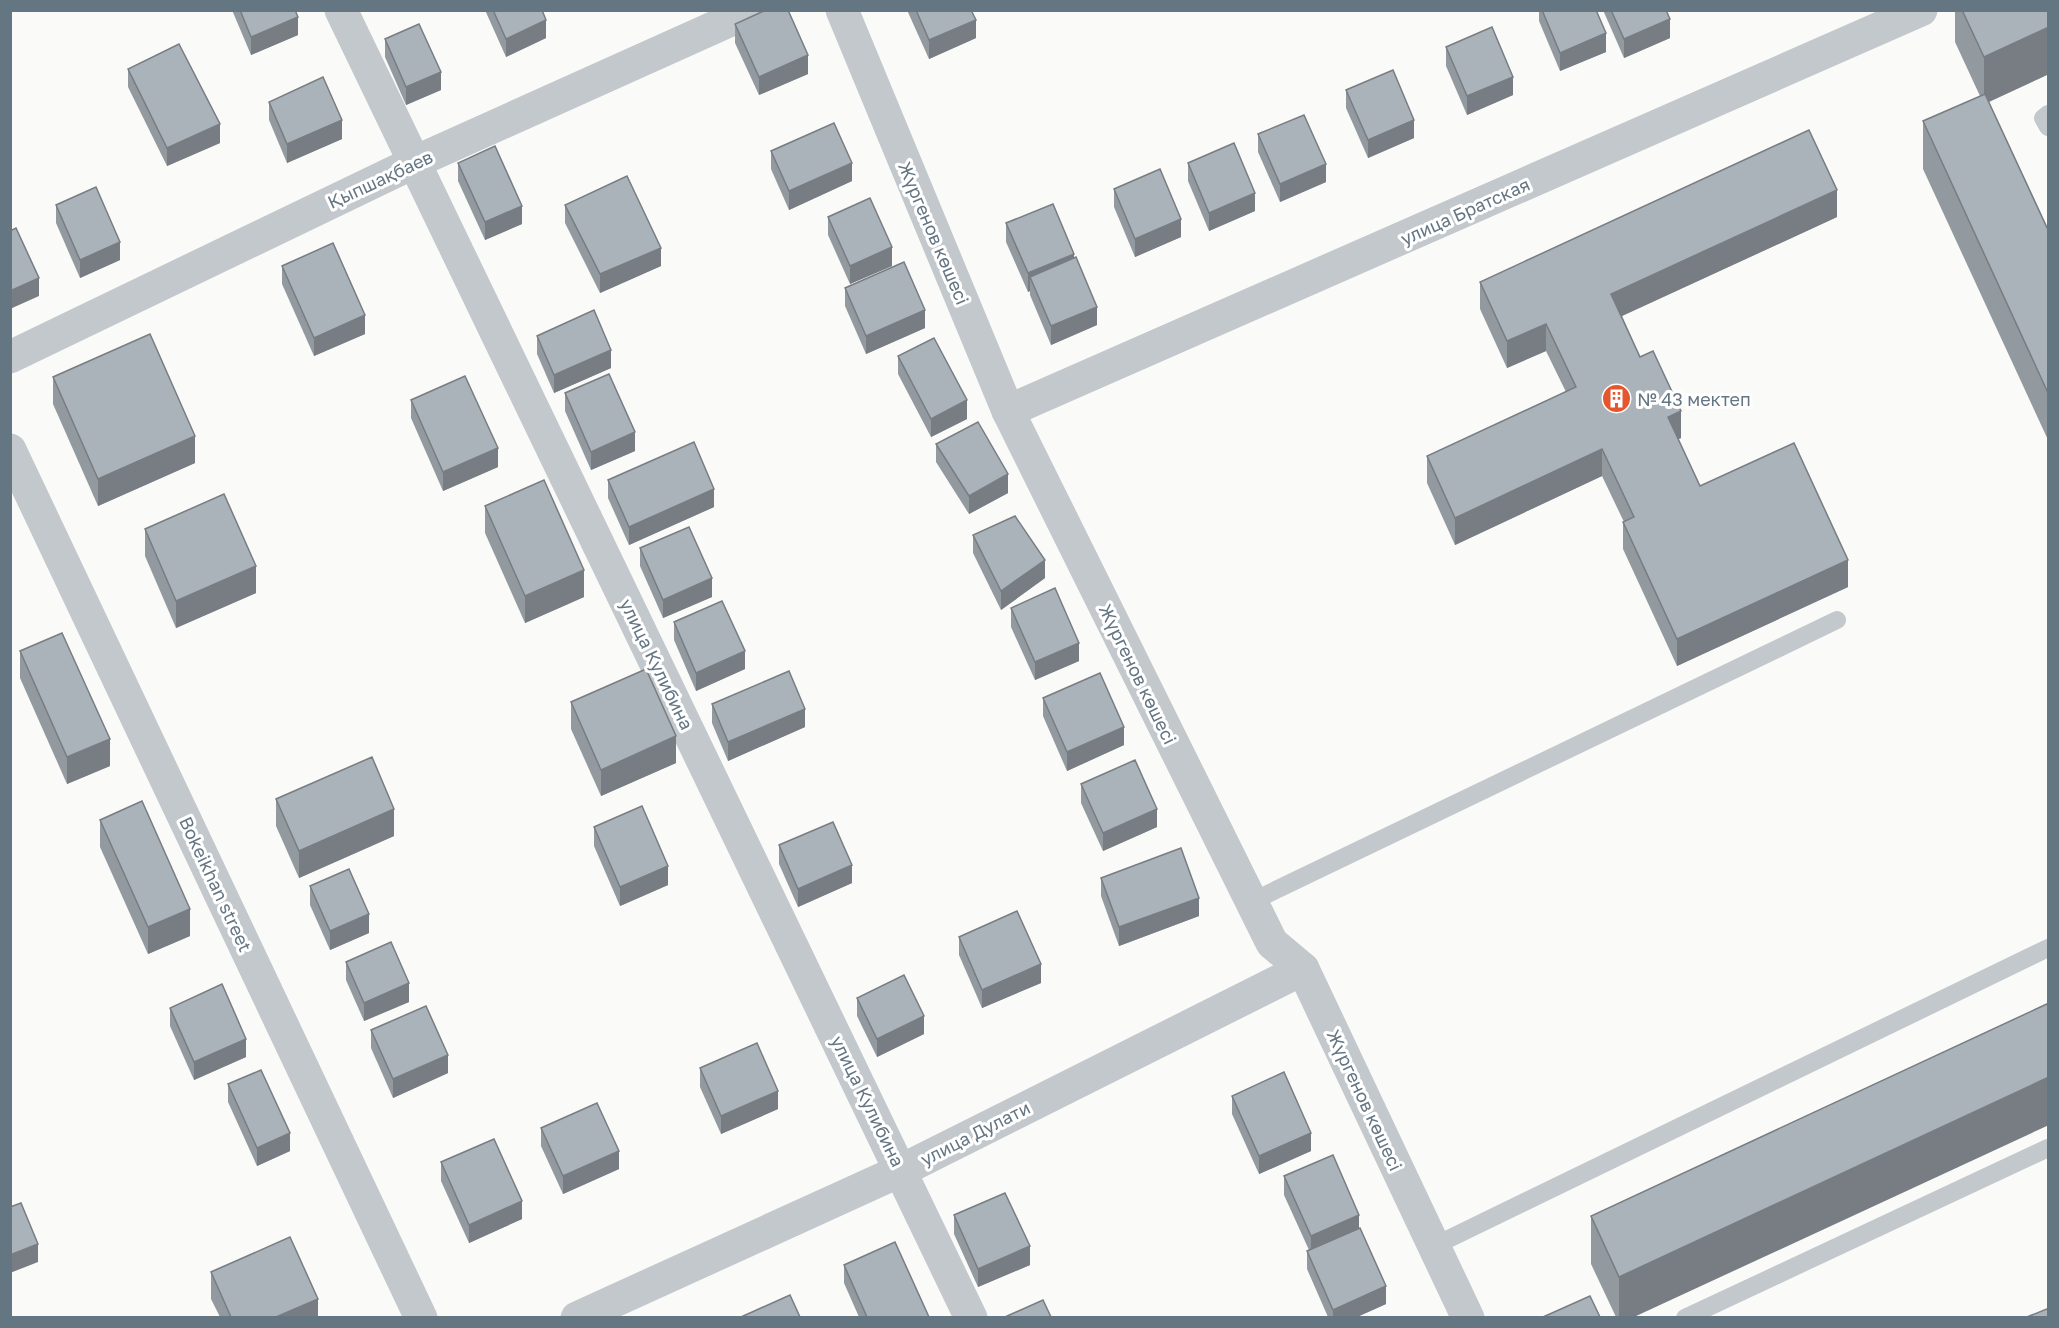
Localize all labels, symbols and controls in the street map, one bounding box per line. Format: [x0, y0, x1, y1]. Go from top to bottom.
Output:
street label: Қыпшақбаев [324, 145, 436, 213]
street label: Жүргенов көшесі [894, 158, 974, 308]
street label: улица Братская [1397, 173, 1533, 249]
building icon: № 43 мектеп [1600, 383, 1632, 415]
place label: № 43 мектеп [1637, 388, 1751, 410]
street label: улица Кулибина [616, 595, 698, 733]
street label: Жүргенов көшесі [1095, 600, 1181, 748]
street label: Bokeikhan street [175, 813, 257, 955]
street label: Жүргенов көшесі [1323, 1026, 1407, 1174]
street label: улица Кулибина [827, 1032, 909, 1170]
street label: улица Дулати [917, 1096, 1033, 1170]

